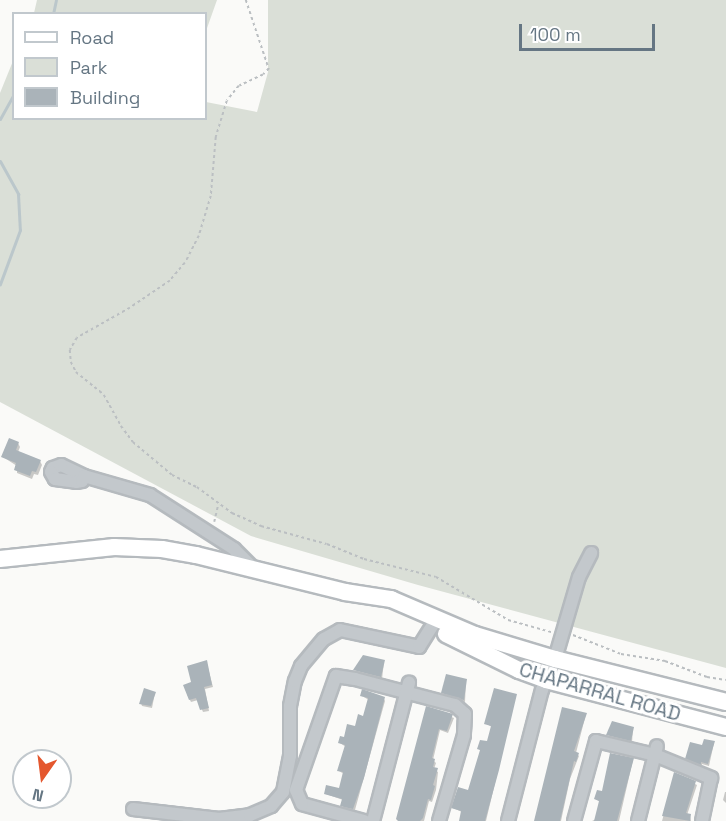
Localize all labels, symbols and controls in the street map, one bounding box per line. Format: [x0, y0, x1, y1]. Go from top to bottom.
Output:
legend [12, 12, 207, 120]
scale bar [522, 12, 658, 50]
text: 100 m [530, 23, 581, 46]
text: Road [70, 26, 114, 49]
text: Park [70, 56, 107, 79]
text: Building [70, 86, 140, 109]
street label: CHAPARRAL ROAD [516, 657, 684, 727]
north arrow [12, 749, 72, 809]
text: N [30, 784, 46, 806]

